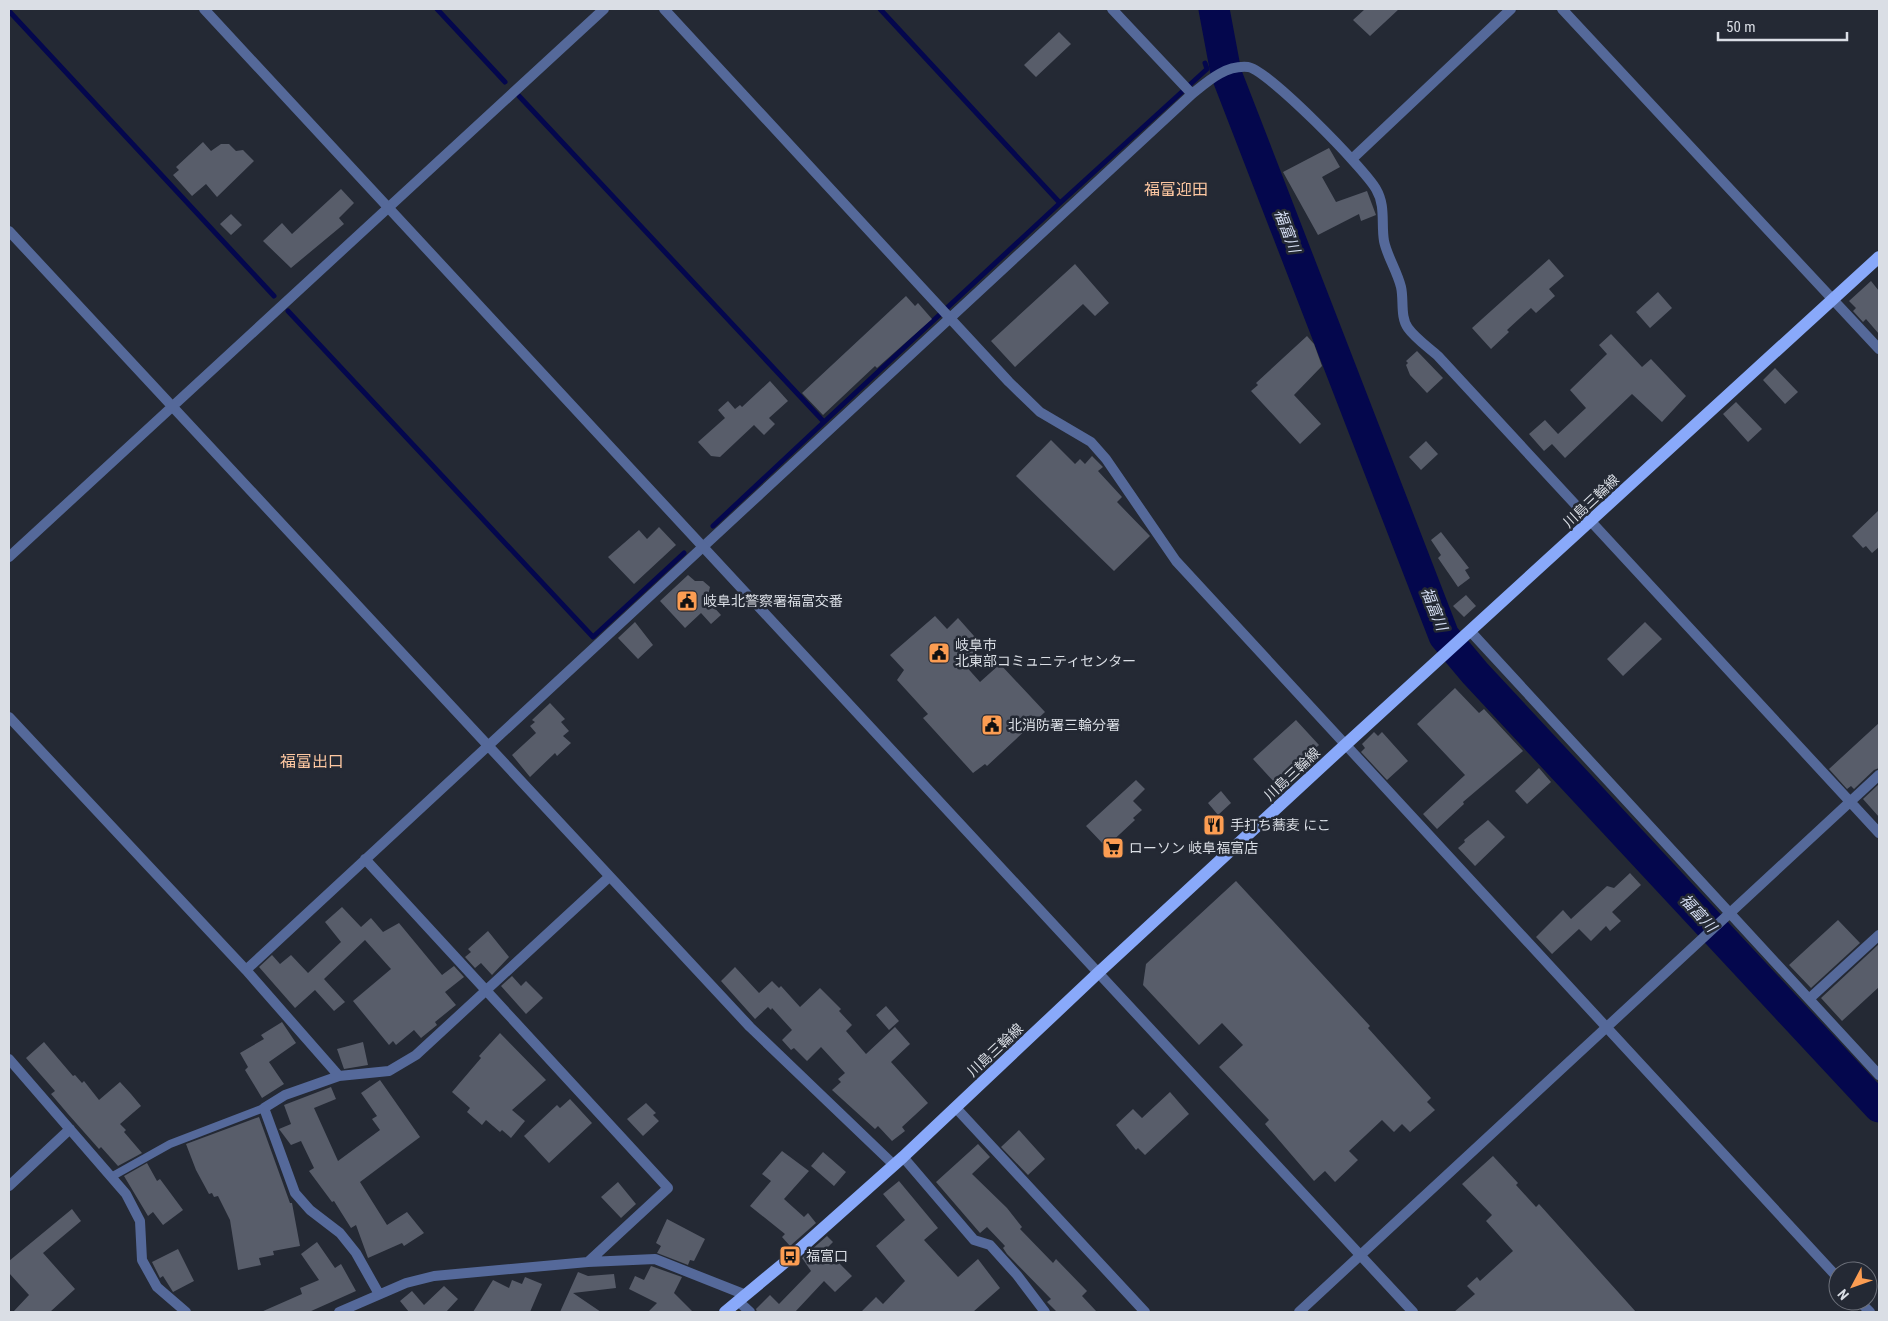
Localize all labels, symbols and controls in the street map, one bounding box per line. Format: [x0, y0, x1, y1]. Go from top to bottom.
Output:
scale bar [1718, 10, 1847, 42]
text: 50 m [1726, 18, 1756, 36]
district label: 福富迎田 [1144, 180, 1208, 199]
water label: 福富川 [1271, 207, 1304, 257]
street label: 川島三輪線 [1560, 471, 1622, 531]
water label: 福富川 [1417, 585, 1452, 635]
public building icon: 岐阜北警察署福富交番 [675, 589, 699, 613]
place label: 岐阜北警察署福富交番 [703, 593, 843, 609]
place label: 岐阜市 北東部コミュニティセンター [955, 637, 1136, 669]
public building icon: 岐阜市 北東部コミュニティセンター [927, 641, 951, 665]
public building icon: 北消防署三輪分署 [980, 713, 1004, 737]
place label: 北消防署三輪分署 [1008, 717, 1120, 733]
street label: 川島三輪線 [1261, 744, 1323, 804]
district label: 福富出口 [280, 752, 344, 771]
restaurant icon: 手打ち蕎麦 にこ [1202, 813, 1226, 837]
place label: 手打ち蕎麦 にこ [1230, 817, 1331, 833]
supermarket icon: ローソン 岐阜福富店 [1101, 836, 1125, 860]
place label: ローソン 岐阜福富店 [1129, 840, 1258, 856]
water label: 福富川 [1676, 890, 1721, 937]
street label: 川島三輪線 [964, 1020, 1026, 1080]
bus stop icon: 福富口 [778, 1244, 802, 1268]
place label: 福富口 [806, 1248, 848, 1264]
north arrow [1828, 1261, 1878, 1311]
text: N [1834, 1286, 1852, 1303]

